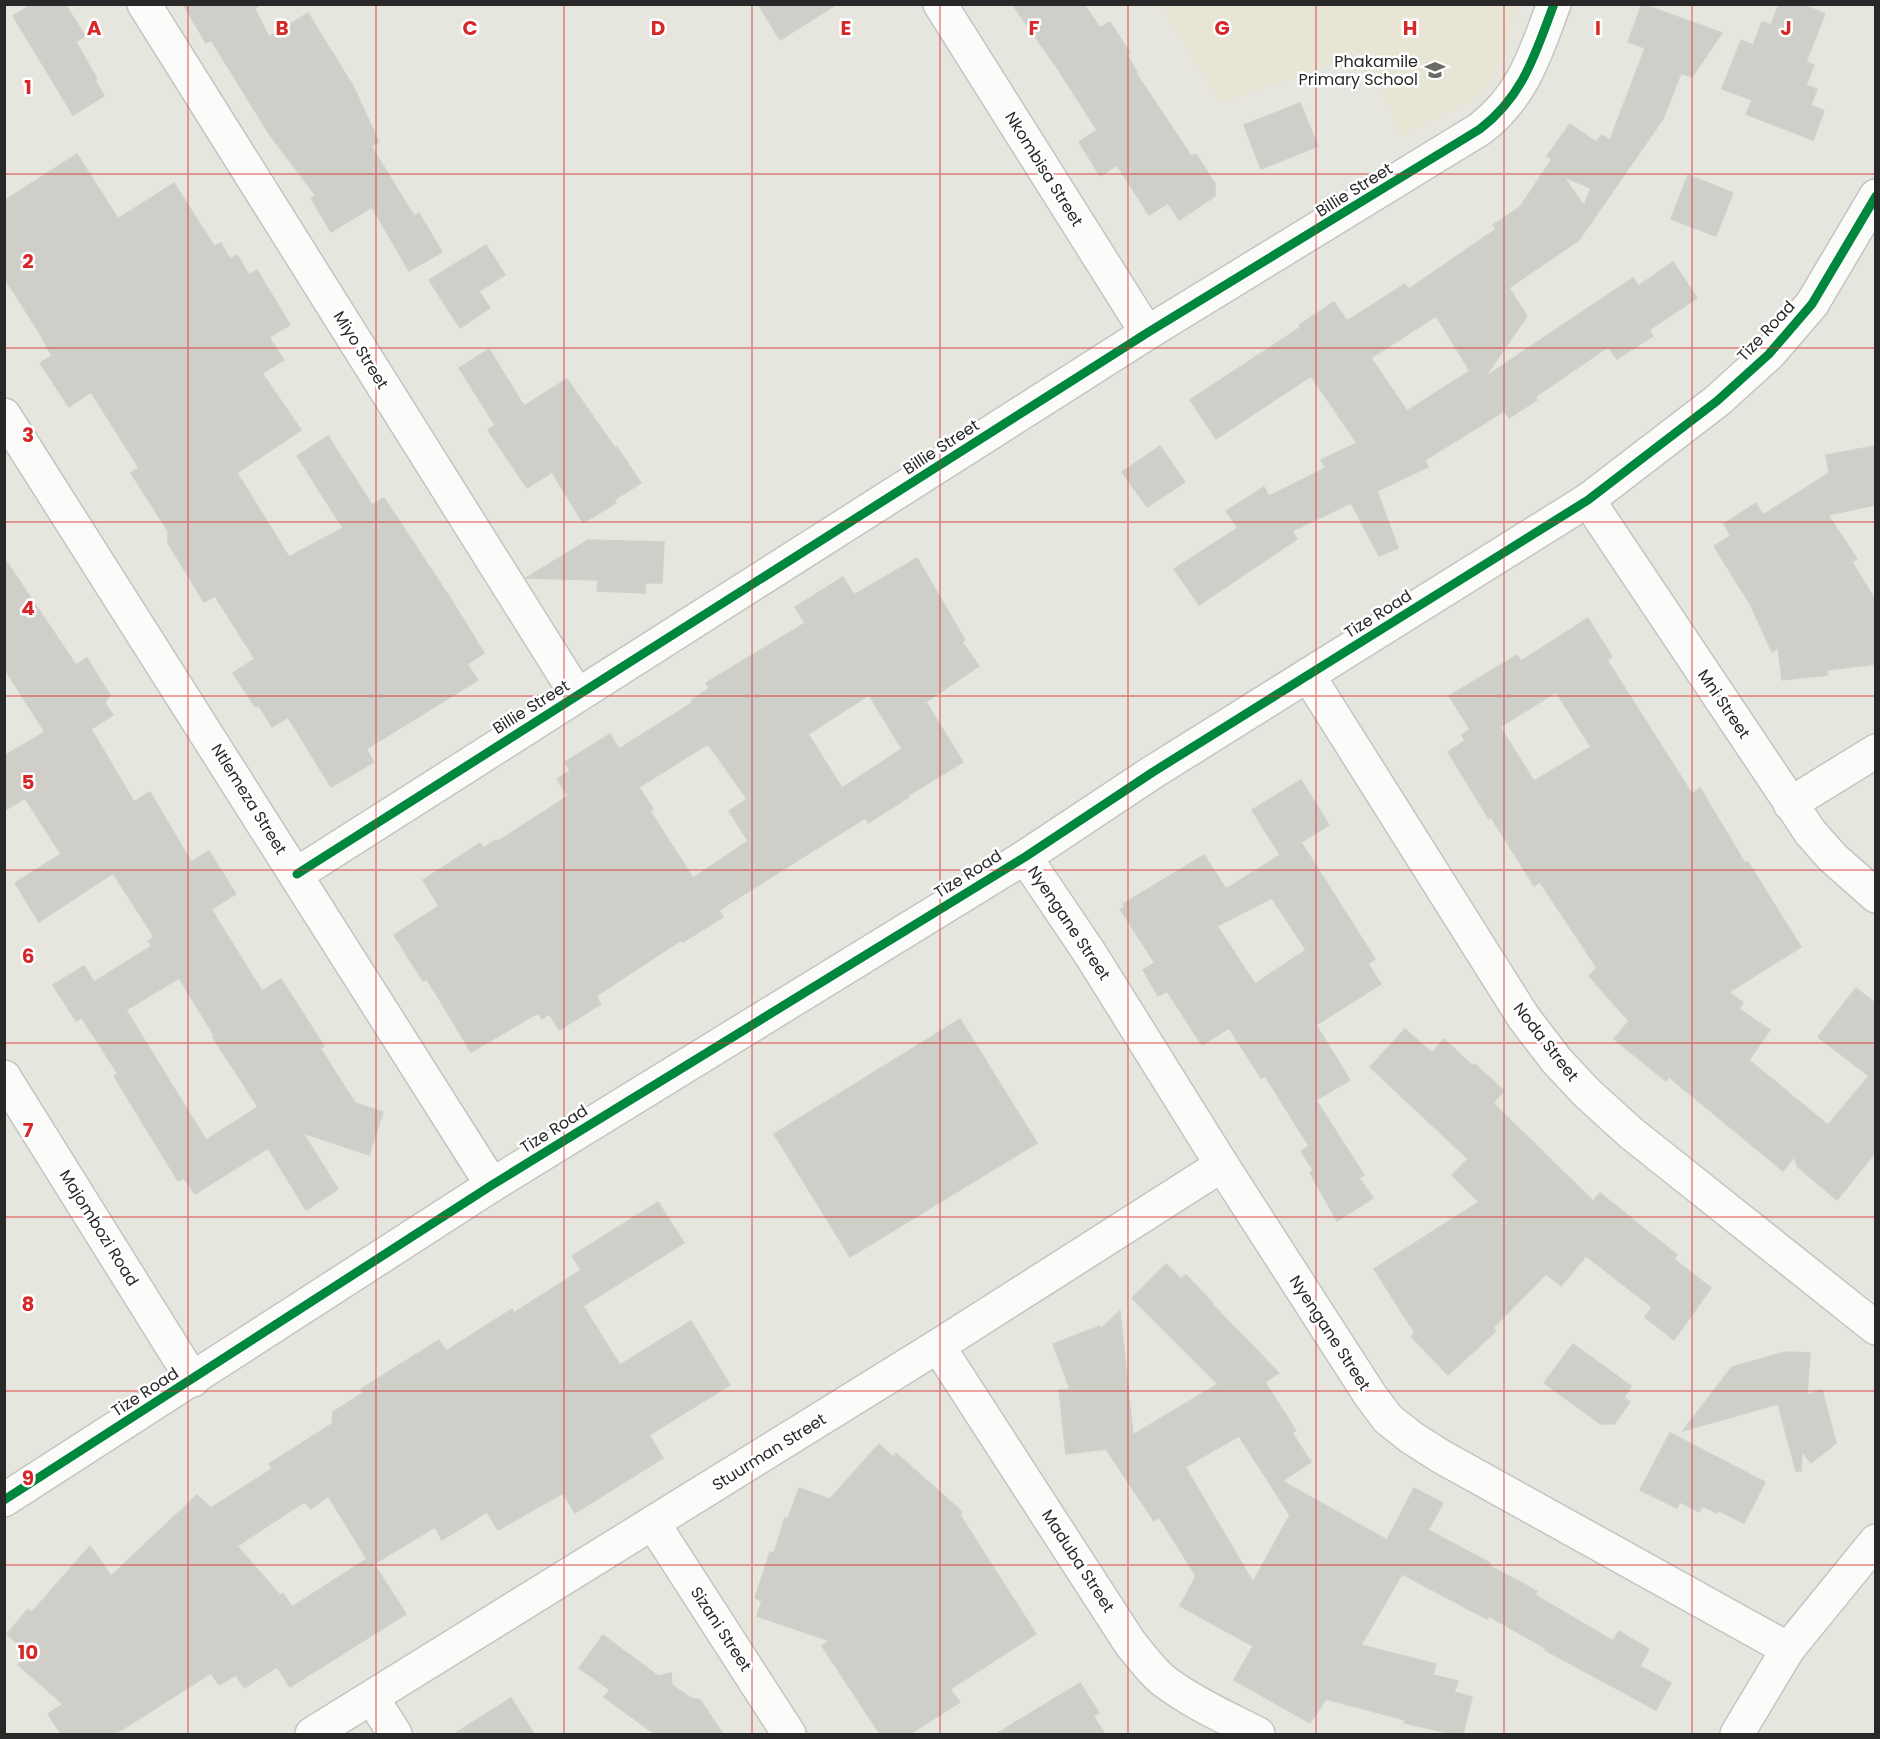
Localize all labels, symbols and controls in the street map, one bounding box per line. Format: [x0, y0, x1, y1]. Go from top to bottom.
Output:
text: A [87, 14, 102, 42]
text: B [275, 14, 289, 42]
text: C [462, 14, 478, 42]
text: D [651, 14, 665, 42]
text: E [841, 14, 851, 42]
text: F [1029, 14, 1040, 42]
text: G [1214, 14, 1230, 42]
text: H [1403, 14, 1417, 42]
text: I [1595, 14, 1601, 42]
text: J [1780, 14, 1792, 42]
place label: Phakamile Primary School [1299, 50, 1418, 91]
school or university icon: Phakamile Primary School [1423, 58, 1447, 82]
text: 1 [24, 73, 32, 101]
street label: Nkombisa Street [999, 107, 1089, 231]
street label: Billie Street [1311, 157, 1397, 223]
text: 2 [22, 247, 34, 275]
street label: Tize Road [1732, 295, 1800, 367]
street label: Miyo Street [328, 307, 394, 394]
street label: Billie Street [898, 414, 984, 480]
text: 3 [22, 421, 34, 449]
street label: Tize Road [1340, 584, 1416, 644]
text: 4 [21, 594, 35, 622]
street label: Mni Street [1692, 665, 1756, 743]
street label: Billie Street [488, 674, 574, 740]
street label: Ntlemeza Street [206, 739, 292, 859]
text: 5 [22, 768, 35, 796]
street label: Tize Road [930, 844, 1006, 904]
street label: Nyengane Street [1022, 861, 1116, 985]
text: 6 [22, 942, 34, 970]
street label: Noda Street [1508, 998, 1584, 1086]
street label: Tize Road [516, 1099, 592, 1159]
text: 7 [23, 1116, 34, 1144]
street label: Majombozi Road [54, 1165, 144, 1291]
street label: Nyengane Street [1284, 1271, 1376, 1395]
text: 8 [22, 1290, 34, 1318]
street label: Tize Road [107, 1362, 183, 1422]
street label: Stuurman Street [708, 1408, 830, 1496]
text: 9 [22, 1464, 34, 1492]
street label: Maduba Street [1036, 1505, 1120, 1617]
street label: Sizani Street [685, 1582, 757, 1676]
text: 10 [18, 1638, 38, 1666]

